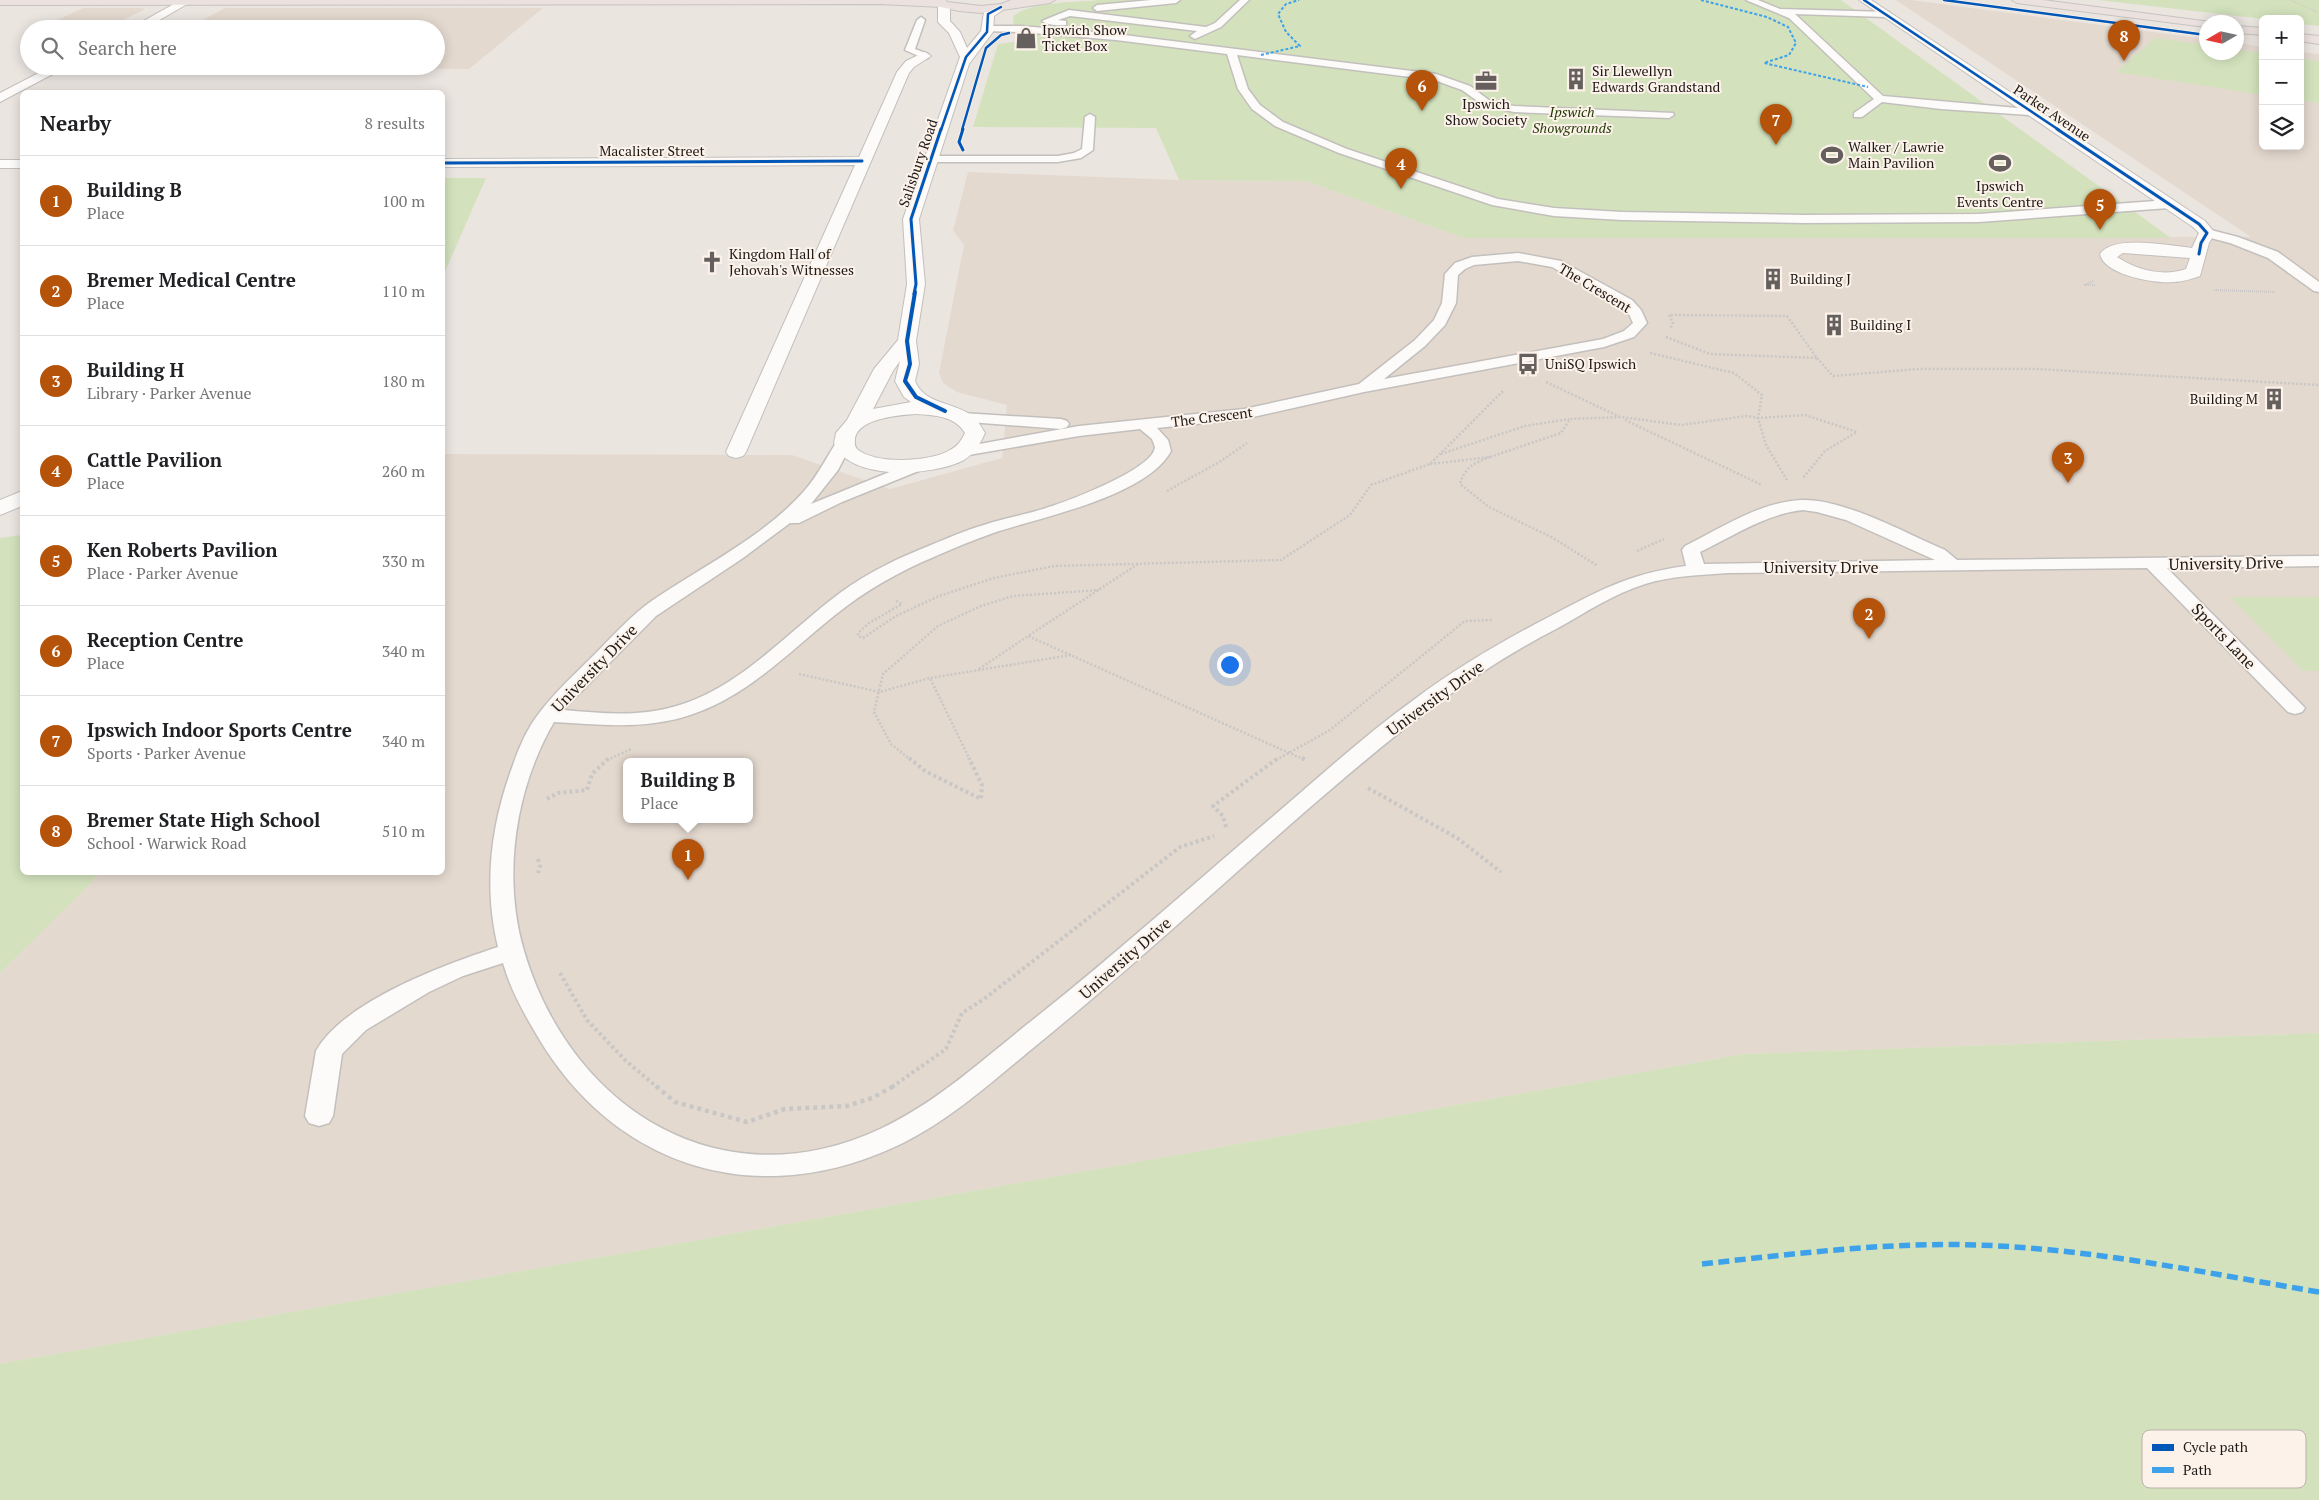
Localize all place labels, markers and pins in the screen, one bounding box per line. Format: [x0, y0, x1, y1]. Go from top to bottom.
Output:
place label: Ipswich Show Ticket Box [1042, 20, 1128, 55]
pin: 8 [2108, 20, 2140, 61]
shop icon: Ipswich Show Ticket Box [1013, 25, 1039, 51]
place label: Sir Llewellyn Edwards Grandstand [1592, 61, 1721, 96]
building icon: Sir Llewellyn Edwards Grandstand [1563, 66, 1589, 92]
office icon: Ipswich Show Society [1473, 68, 1499, 94]
pin: 6 [1406, 70, 1438, 111]
place label: Ipswich Show Society [1445, 94, 1528, 129]
pin: 7 [1760, 104, 1792, 145]
place label: Walker / Lawrie Main Pavilion [1848, 137, 1944, 172]
sports icon: Walker / Lawrie Main Pavilion [1819, 142, 1845, 168]
pin: 4 [1385, 148, 1417, 189]
sports icon: Ipswich Events Centre [1987, 150, 2013, 176]
place label: Ipswich Events Centre [1957, 176, 2043, 211]
pin: 5 [2084, 189, 2116, 230]
place label: Kingdom Hall of Jehovah's Witnesses [729, 244, 854, 279]
church icon: Kingdom Hall of Jehovah's Witnesses [699, 249, 725, 275]
building icon: Building J [1760, 266, 1786, 292]
place label: Building J [1790, 269, 1851, 288]
building icon: Building I [1821, 312, 1847, 338]
place label: Building I [1850, 315, 1911, 334]
bus stop icon: UniSQ Ipswich [1515, 351, 1541, 377]
place label: UniSQ Ipswich [1545, 354, 1636, 373]
building icon: Building M [2261, 386, 2287, 412]
place label: Building M [2190, 389, 2258, 408]
pin: 3 [2052, 442, 2084, 483]
pin: 2 [1853, 598, 1885, 639]
pin: 1 [672, 839, 704, 880]

